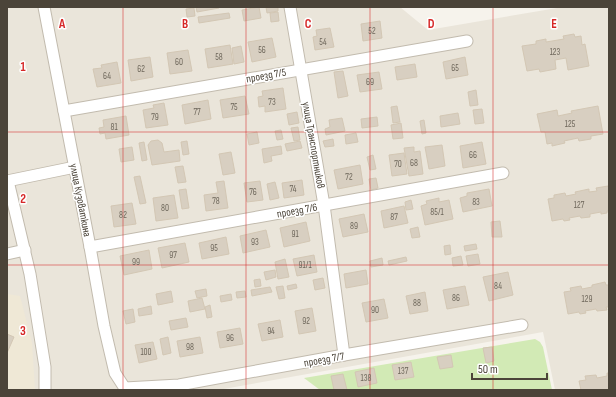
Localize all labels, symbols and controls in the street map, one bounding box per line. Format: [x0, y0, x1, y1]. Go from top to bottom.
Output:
text: A [58, 16, 66, 32]
text: B [182, 16, 188, 32]
text: C [305, 16, 312, 32]
text: D [428, 16, 435, 32]
text: E [551, 16, 557, 32]
house number: 52 [368, 26, 376, 37]
house number: 54 [319, 37, 327, 48]
house number: 56 [258, 45, 266, 56]
house number: 123 [550, 47, 561, 58]
house number: 58 [215, 52, 223, 63]
house number: 60 [175, 57, 183, 68]
text: 1 [20, 59, 26, 75]
house number: 65 [451, 63, 459, 74]
house number: 62 [137, 64, 145, 75]
street label: проезд 7/5 [245, 66, 287, 85]
house number: 64 [103, 71, 111, 82]
house number: 69 [366, 77, 374, 88]
house number: 73 [268, 97, 276, 108]
street label: улица Транспортников [299, 101, 328, 190]
house number: 75 [230, 102, 238, 113]
house number: 77 [193, 107, 201, 118]
house number: 79 [151, 112, 159, 123]
house number: 125 [565, 119, 576, 130]
house number: 81 [110, 122, 118, 133]
house number: 66 [469, 150, 477, 161]
house number: 68 [410, 158, 418, 169]
house number: 70 [394, 159, 402, 170]
street label: улица Кузоваткина [67, 162, 94, 238]
house number: 72 [345, 172, 353, 183]
house number: 74 [290, 184, 297, 195]
house number: 76 [249, 187, 257, 198]
text: 2 [20, 191, 26, 207]
house number: 78 [212, 196, 220, 207]
house number: 83 [472, 197, 480, 208]
house number: 127 [574, 200, 585, 211]
street label: проезд 7/6 [276, 201, 319, 220]
house number: 80 [161, 203, 169, 214]
house number: 85/1 [430, 207, 445, 218]
house number: 82 [119, 210, 127, 221]
house number: 87 [390, 212, 398, 223]
house number: 89 [350, 221, 358, 232]
house number: 91 [291, 229, 299, 240]
house number: 93 [251, 237, 259, 248]
house number: 95 [210, 243, 218, 254]
house number: 97 [169, 250, 177, 261]
house number: 99 [132, 257, 140, 268]
house number: 91/1 [298, 260, 312, 271]
house number: 84 [494, 281, 502, 292]
house number: 86 [452, 293, 460, 304]
house number: 129 [582, 294, 592, 305]
house number: 88 [413, 298, 421, 309]
house number: 90 [371, 305, 379, 316]
house number: 92 [302, 316, 310, 327]
text: 3 [20, 323, 26, 339]
house number: 94 [267, 326, 275, 337]
house number: 96 [226, 333, 234, 344]
house number: 98 [186, 342, 194, 353]
house number: 100 [140, 347, 152, 358]
street label: проезд 7/7 [303, 349, 346, 369]
scale bar [472, 355, 547, 381]
text: 50 m [478, 362, 498, 377]
house number: 137 [398, 366, 409, 377]
house number: 138 [361, 373, 371, 384]

